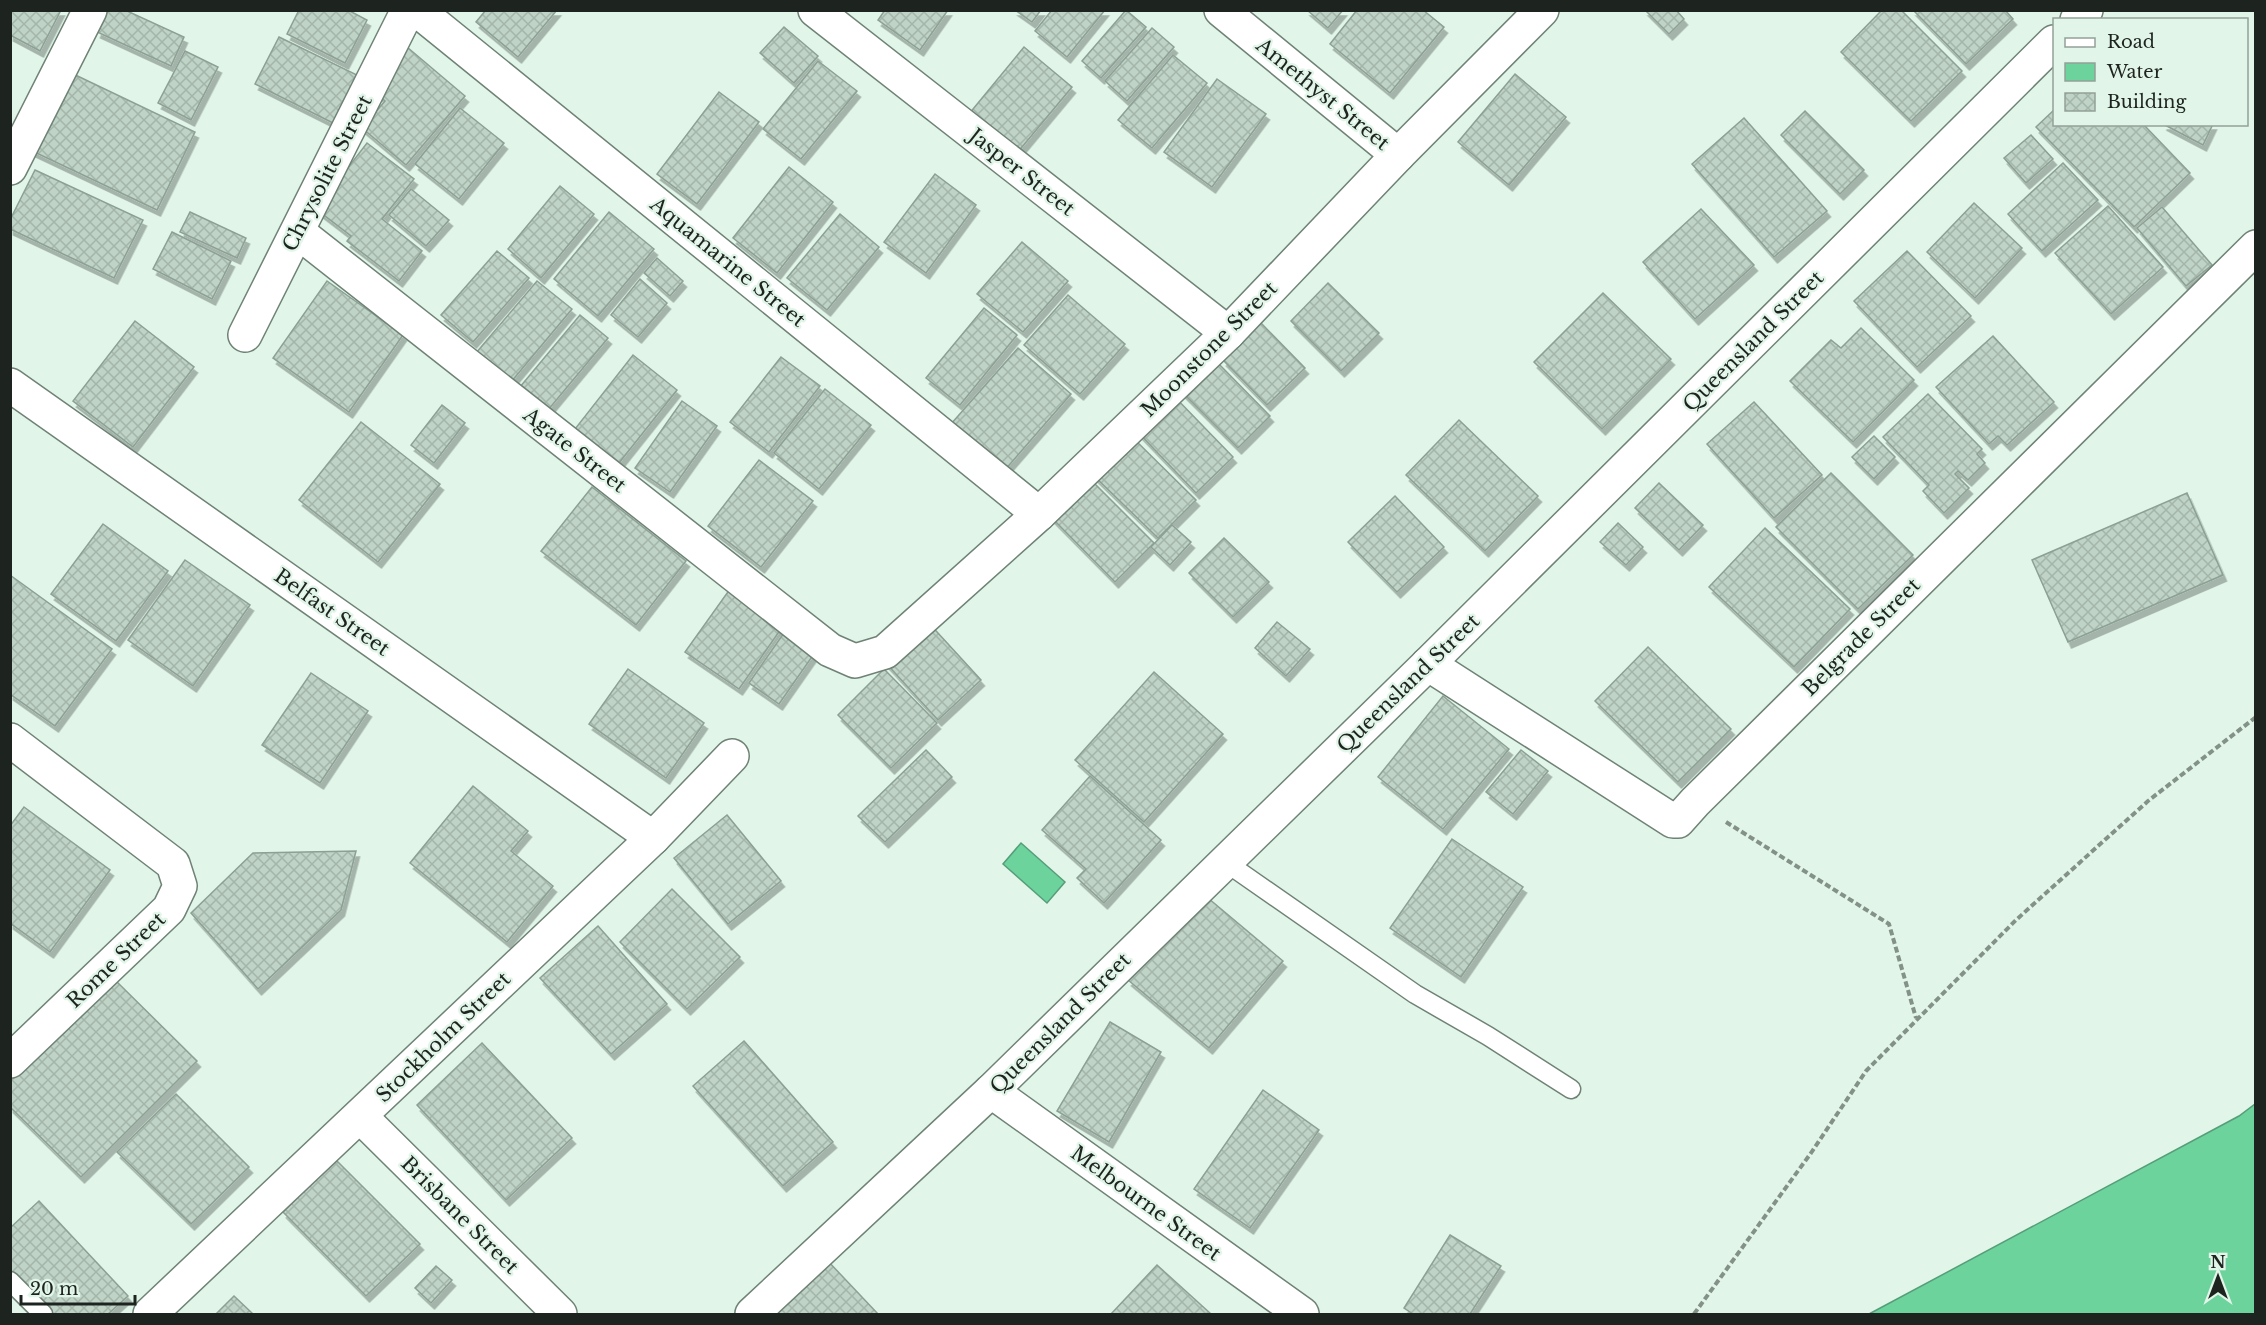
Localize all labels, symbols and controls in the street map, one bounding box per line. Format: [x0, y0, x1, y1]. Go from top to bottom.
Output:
legend [2053, 18, 2248, 126]
text: Road [2107, 31, 2155, 53]
street label: Amethyst Street [1251, 32, 1395, 155]
text: Water [2106, 61, 2163, 83]
street label: Chrysolite Street [277, 90, 377, 255]
text: Building [2107, 91, 2186, 113]
street label: Jasper Street [962, 121, 1080, 221]
street label: Aquamarine Street [645, 191, 811, 332]
street label: Queensland Street [1678, 265, 1829, 416]
street label: Moonstone Street [1136, 276, 1282, 422]
street label: Agate Street [518, 402, 631, 498]
street label: Belfast Street [270, 563, 395, 661]
street label: Belgrade Street [1797, 573, 1925, 701]
street label: Queensland Street [1332, 608, 1485, 757]
street label: Rome Street [62, 907, 170, 1013]
street label: Queensland Street [985, 947, 1136, 1098]
street label: Stockholm Street [371, 967, 515, 1107]
street label: Melbourne Street [1066, 1141, 1226, 1266]
street label: Brisbane Street [396, 1151, 524, 1279]
north arrow [2188, 1247, 2248, 1307]
text: N [2210, 1252, 2226, 1272]
scale bar [21, 1268, 135, 1306]
text: 20 m [30, 1278, 78, 1300]

